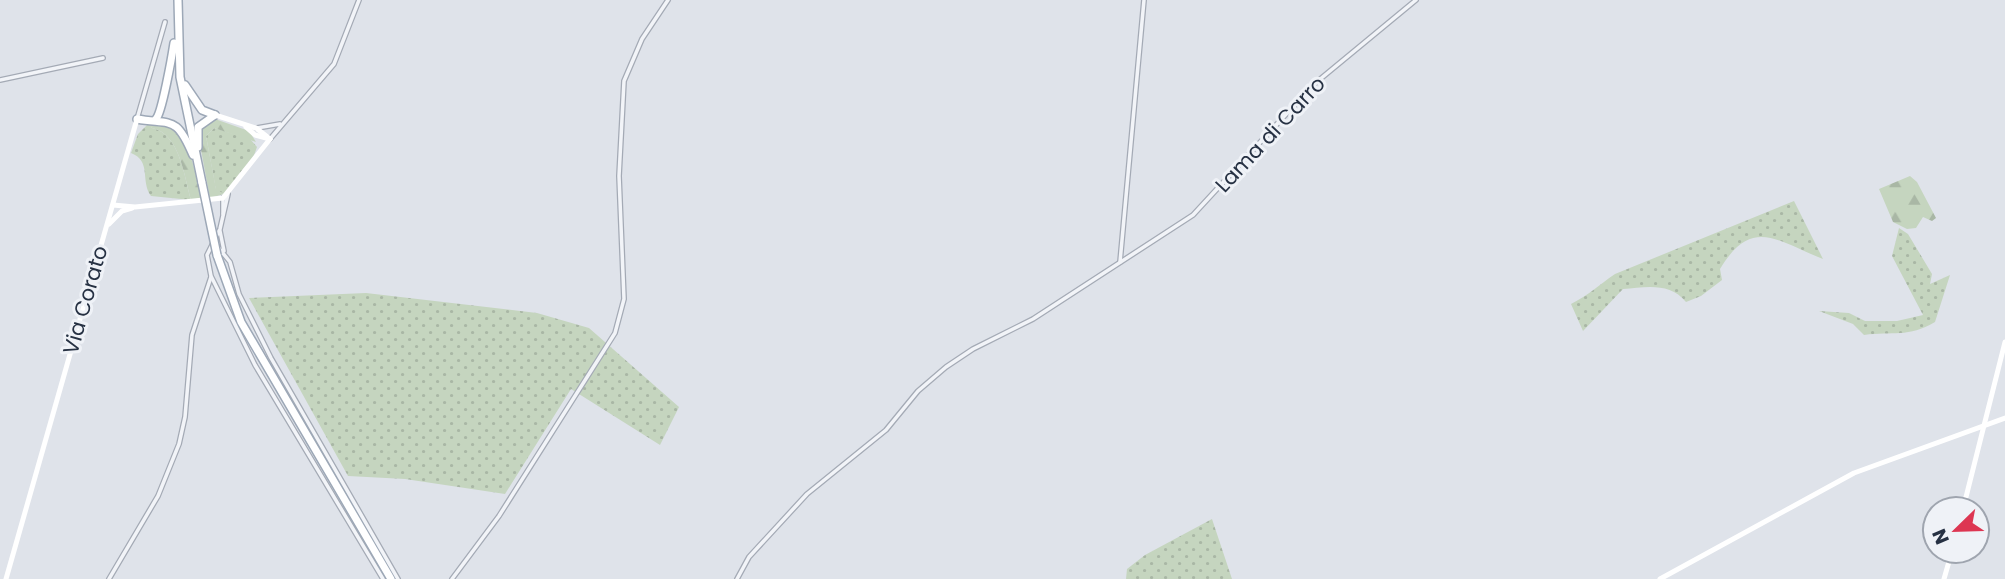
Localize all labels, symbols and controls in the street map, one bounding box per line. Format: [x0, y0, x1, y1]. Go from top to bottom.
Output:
street label: Lama di Carro [1209, 70, 1331, 198]
street label: Via Corato [56, 242, 114, 358]
north arrow [1921, 495, 1991, 565]
text: N [1926, 525, 1956, 548]

